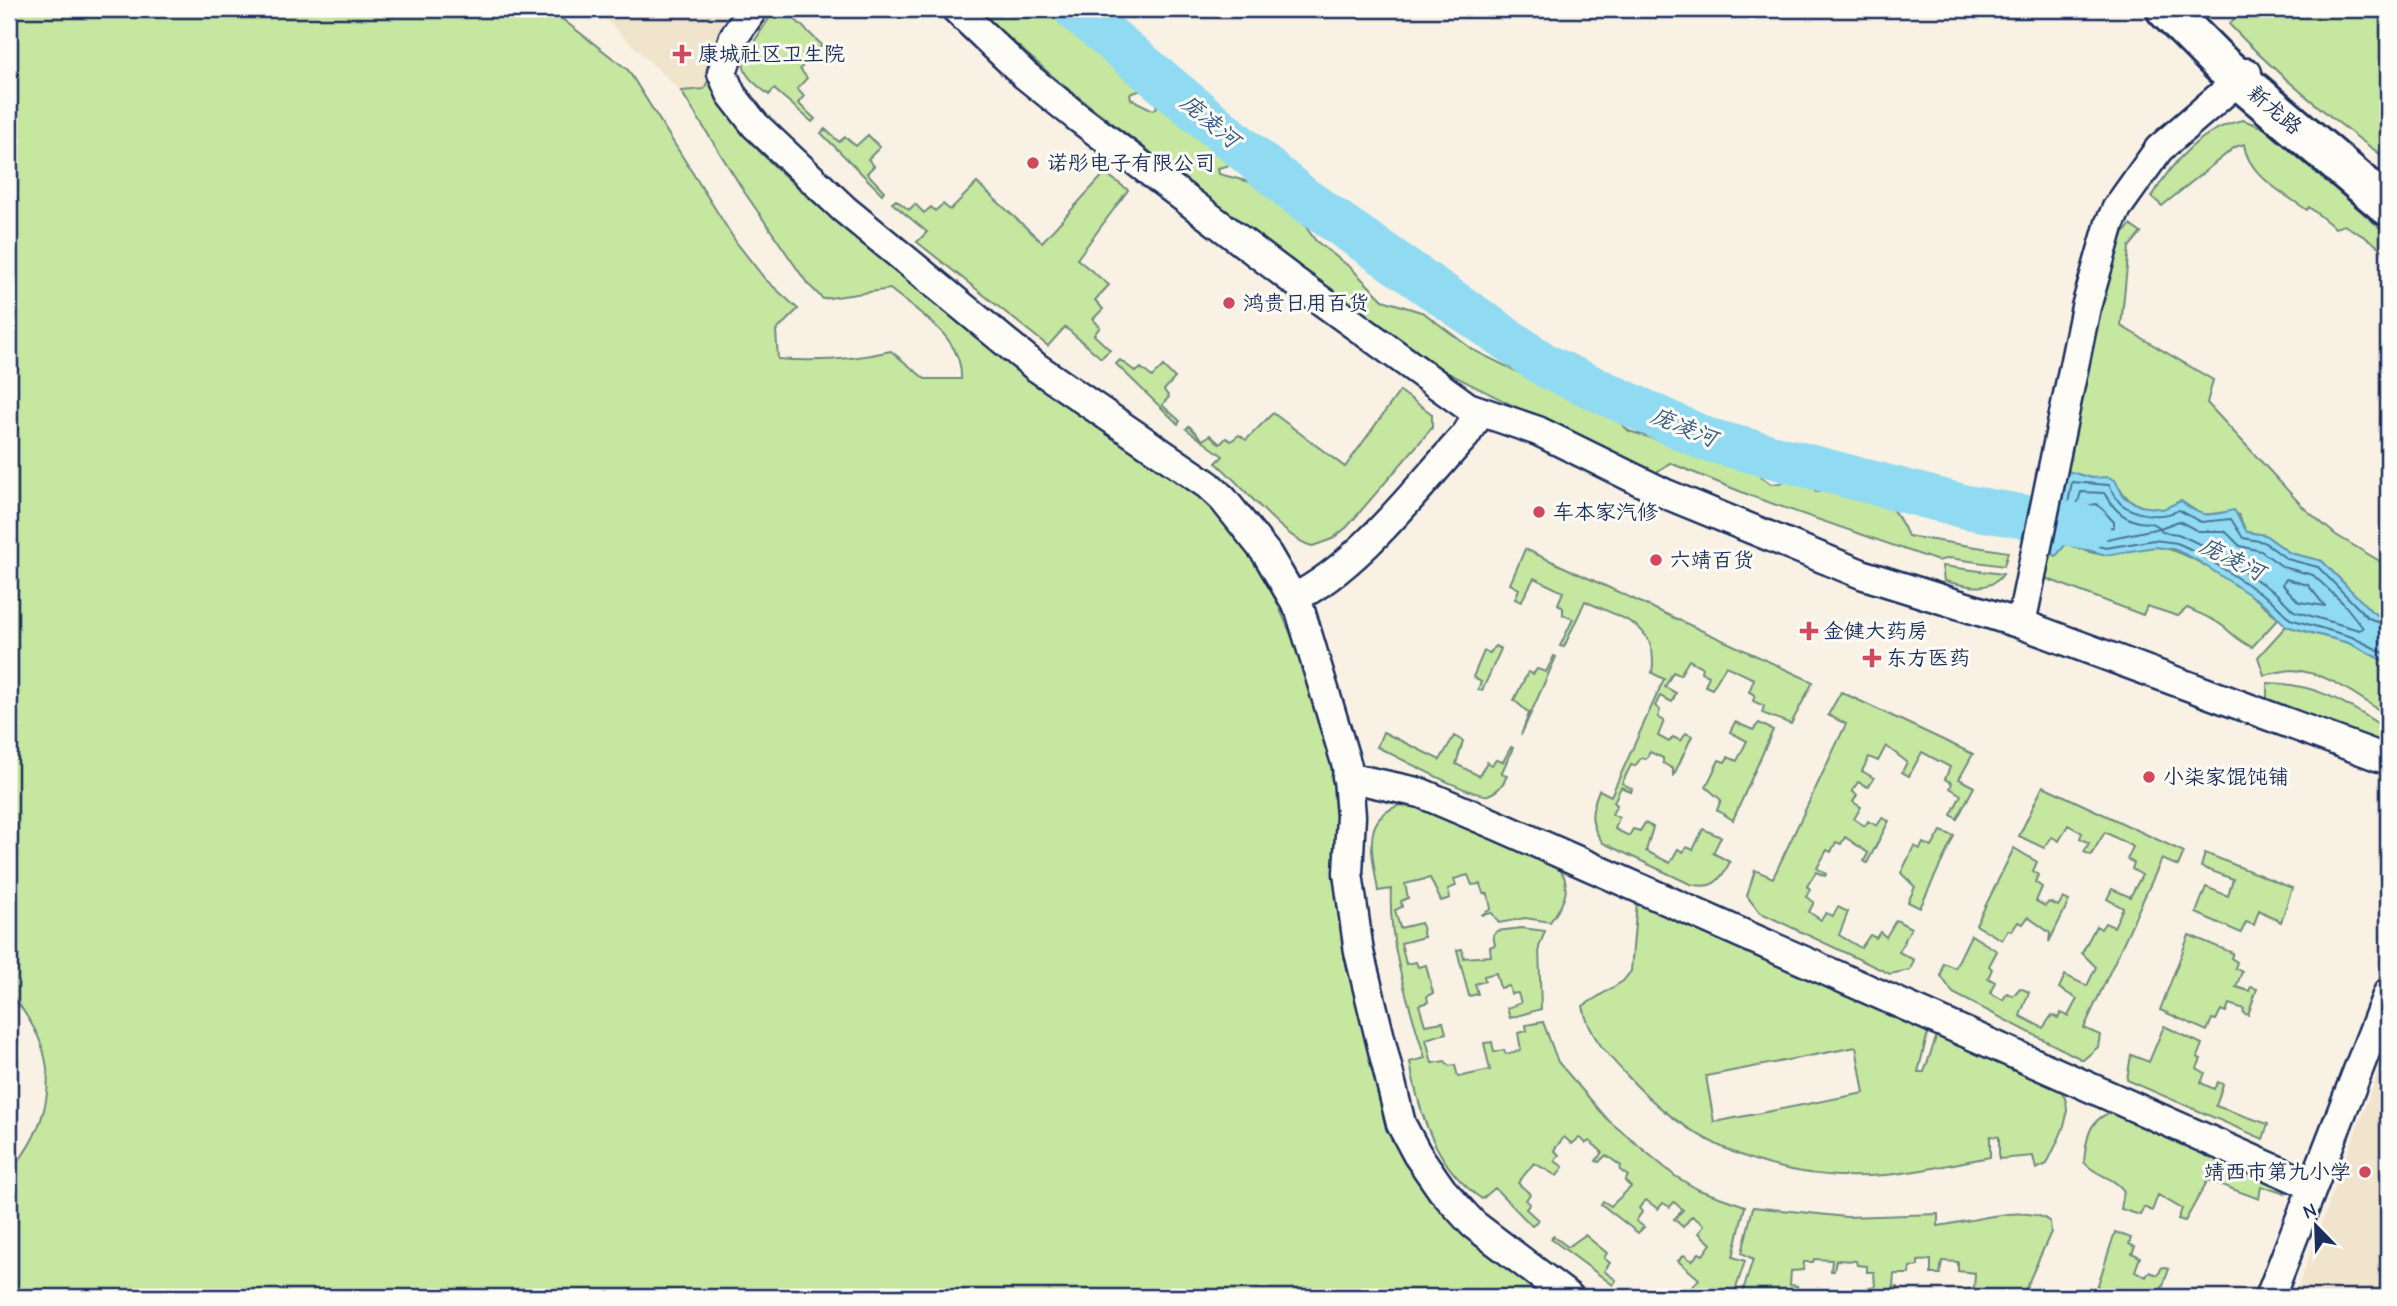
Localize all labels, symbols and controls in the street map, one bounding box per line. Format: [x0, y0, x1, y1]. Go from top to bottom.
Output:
place label: 康城社区卫生院 [698, 42, 845, 66]
marker: 康城社区卫生院 [672, 44, 692, 64]
street label: 新龙路 [2243, 81, 2307, 139]
water label: 庞凌河 [1175, 88, 1248, 156]
place label: 诺彤电子有限公司 [1047, 151, 1215, 175]
marker: 诺彤电子有限公司 [1025, 155, 1041, 171]
place label: 鸿贵日用百货 [1243, 291, 1369, 315]
marker: 鸿贵日用百货 [1221, 295, 1237, 311]
water label: 庞凌河 [1647, 402, 1725, 454]
place label: 车本家汽修 [1553, 500, 1658, 524]
marker: 车本家汽修 [1531, 504, 1547, 520]
water label: 庞凌河 [2195, 532, 2273, 588]
place label: 六靖百货 [1670, 548, 1754, 572]
marker: 六靖百货 [1648, 552, 1664, 568]
place label: 金健大药房 [1823, 619, 1928, 643]
marker: 金健大药房 [1801, 623, 1817, 639]
place label: 东方医药 [1886, 646, 1970, 670]
marker: 东方医药 [1864, 650, 1880, 666]
place label: 小柒家馄饨铺 [2163, 765, 2289, 789]
marker: 小柒家馄饨铺 [2141, 769, 2157, 785]
place label: 靖西市第九小学 [2204, 1160, 2351, 1184]
marker: 靖西市第九小学 [2357, 1164, 2373, 1180]
north arrow [2282, 1190, 2352, 1260]
text: N [2300, 1199, 2320, 1224]

